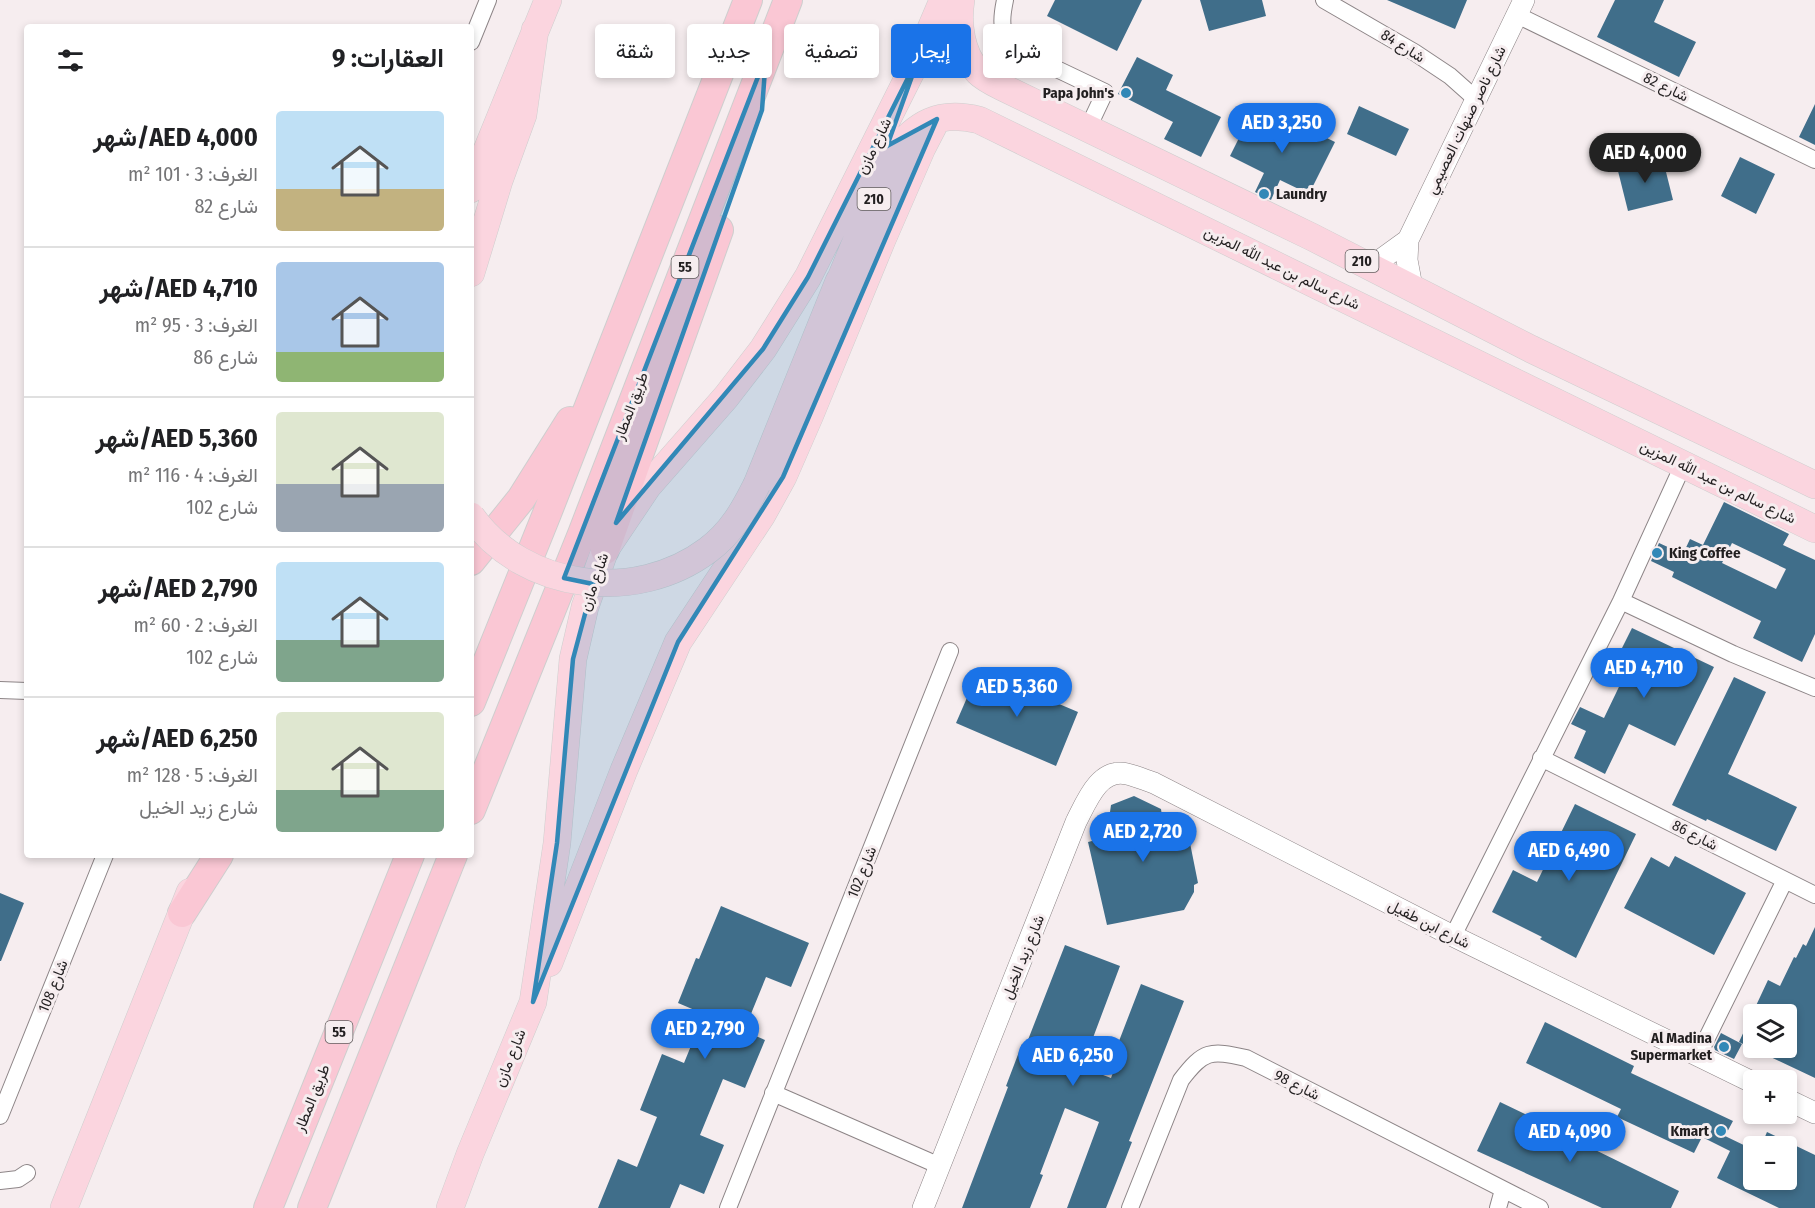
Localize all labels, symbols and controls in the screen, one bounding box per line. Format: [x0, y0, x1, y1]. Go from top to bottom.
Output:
chip: شقة [595, 24, 675, 78]
chip: جديد [687, 24, 772, 78]
chip: تصفية [784, 24, 879, 78]
chip: إيجار [891, 24, 971, 78]
chip: شراء [983, 24, 1062, 78]
street label: شارع 84 [1377, 26, 1428, 68]
text: العقارات: 9 [332, 43, 444, 74]
street label: شارع ناصر صنهات العصيمي [1422, 43, 1513, 199]
icon: filters [54, 44, 87, 77]
street label: شارع 82 [1640, 68, 1692, 107]
place label: Papa John's [1043, 84, 1114, 102]
marker: Papa John's [1119, 86, 1133, 100]
pin: AED 3,250 [1213, 103, 1351, 154]
text: AED 3,250 [1242, 110, 1322, 134]
street label: شارع مازن [853, 115, 897, 178]
text: AED 4,000/شهر [93, 122, 258, 153]
pin: AED 4,000 [1576, 133, 1714, 184]
icon: home [324, 135, 396, 207]
text: AED 4,000 [1603, 140, 1687, 164]
text: الغرف: 3 · 101 m² [128, 162, 258, 186]
place label: Laundry [1276, 185, 1328, 203]
marker: Laundry [1257, 187, 1271, 201]
road number: 210 [858, 188, 890, 210]
text: شارع 82 [194, 194, 258, 218]
street label: شارع سالم بن عبد الله المزين [1200, 222, 1363, 315]
road number: 210 [1346, 250, 1378, 272]
road number: 55 [672, 256, 698, 278]
text: AED 4,710/شهر [99, 273, 258, 304]
icon: home [324, 286, 396, 358]
text: الغرف: 3 · 95 m² [135, 313, 258, 337]
text: شارع 86 [193, 345, 258, 369]
street label: طريق المطار [610, 369, 653, 444]
text: AED 5,360/شهر [95, 423, 258, 454]
icon: home [324, 436, 396, 508]
street label: شارع سالم بن عبد الله المزين [1636, 436, 1799, 529]
text: الغرف: 4 · 116 m² [128, 463, 258, 487]
text: شارع 102 [186, 495, 258, 519]
place label: King Coffee [1669, 544, 1741, 562]
marker: King Coffee [1650, 546, 1664, 560]
street label: شارع مازن [576, 550, 614, 614]
text: AED 2,790/شهر [98, 573, 258, 604]
icon: home [324, 586, 396, 658]
text: الغرف: 2 · 60 m² [133, 613, 258, 637]
text: شارع 102 [186, 645, 258, 669]
pin: AED 4,710 [1575, 648, 1713, 699]
text: AED 4,710 [1605, 655, 1683, 679]
pin: AED 5,360 [948, 667, 1086, 718]
text: AED 5,360 [976, 674, 1058, 698]
text: AED 6,250/شهر [96, 723, 258, 754]
icon: home [324, 736, 396, 808]
text: الغرف: 5 · 128 m² [127, 763, 258, 787]
text: شارع زيد الخيل [139, 795, 258, 819]
pin: AED 2,720 [1074, 812, 1212, 863]
street label: شارع 86 [1668, 816, 1721, 856]
text: AED 2,720 [1104, 819, 1182, 843]
pin: AED 6,490 [1500, 831, 1638, 882]
text: AED 6,490 [1528, 838, 1610, 862]
street label: شارع 102 [844, 844, 882, 901]
street label: شارع ابن طفيل [1384, 896, 1473, 954]
street label: شارع زيد الخيل [998, 912, 1050, 1002]
street label: شارع 108 [34, 957, 74, 1016]
map controls [1743, 1004, 1797, 1190]
button: layers [1743, 1004, 1797, 1058]
pin: AED 2,790 [636, 1009, 774, 1060]
text: AED 2,790 [665, 1016, 745, 1040]
road number: 55 [326, 1021, 352, 1043]
street label: شارع مازن [490, 1026, 532, 1090]
place label: Al Madina Supermarket [1630, 1029, 1713, 1064]
pin: AED 6,250 [1004, 1036, 1142, 1087]
marker: Al Madina Supermarket [1717, 1040, 1731, 1054]
text: AED 6,250 [1032, 1043, 1114, 1067]
street label: طريق المطار [290, 1062, 335, 1136]
street label: شارع 98 [1270, 1066, 1323, 1106]
button: + [1743, 1070, 1797, 1124]
pin: AED 4,090 [1501, 1112, 1639, 1163]
text: AED 4,090 [1529, 1119, 1611, 1143]
place label: Kmart [1671, 1122, 1710, 1140]
marker: Kmart [1714, 1124, 1728, 1138]
button: − [1743, 1136, 1797, 1190]

